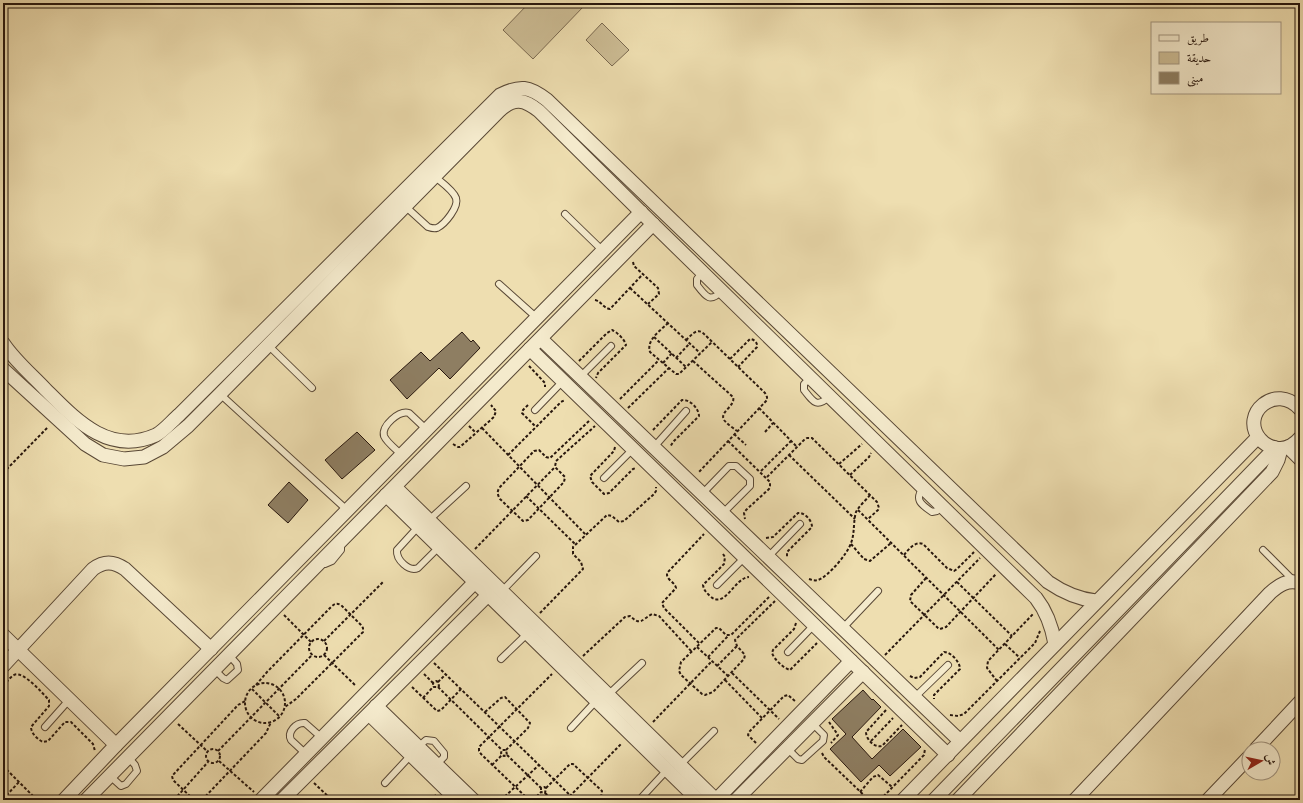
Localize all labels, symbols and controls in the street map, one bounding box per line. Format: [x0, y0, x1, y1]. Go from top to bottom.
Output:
legend [1151, 22, 1281, 94]
text: طريق [1187, 30, 1209, 46]
text: حديقة [1187, 50, 1211, 66]
text: مبنى [1187, 70, 1203, 87]
north arrow [1241, 741, 1281, 781]
text: ش [1263, 753, 1279, 766]

